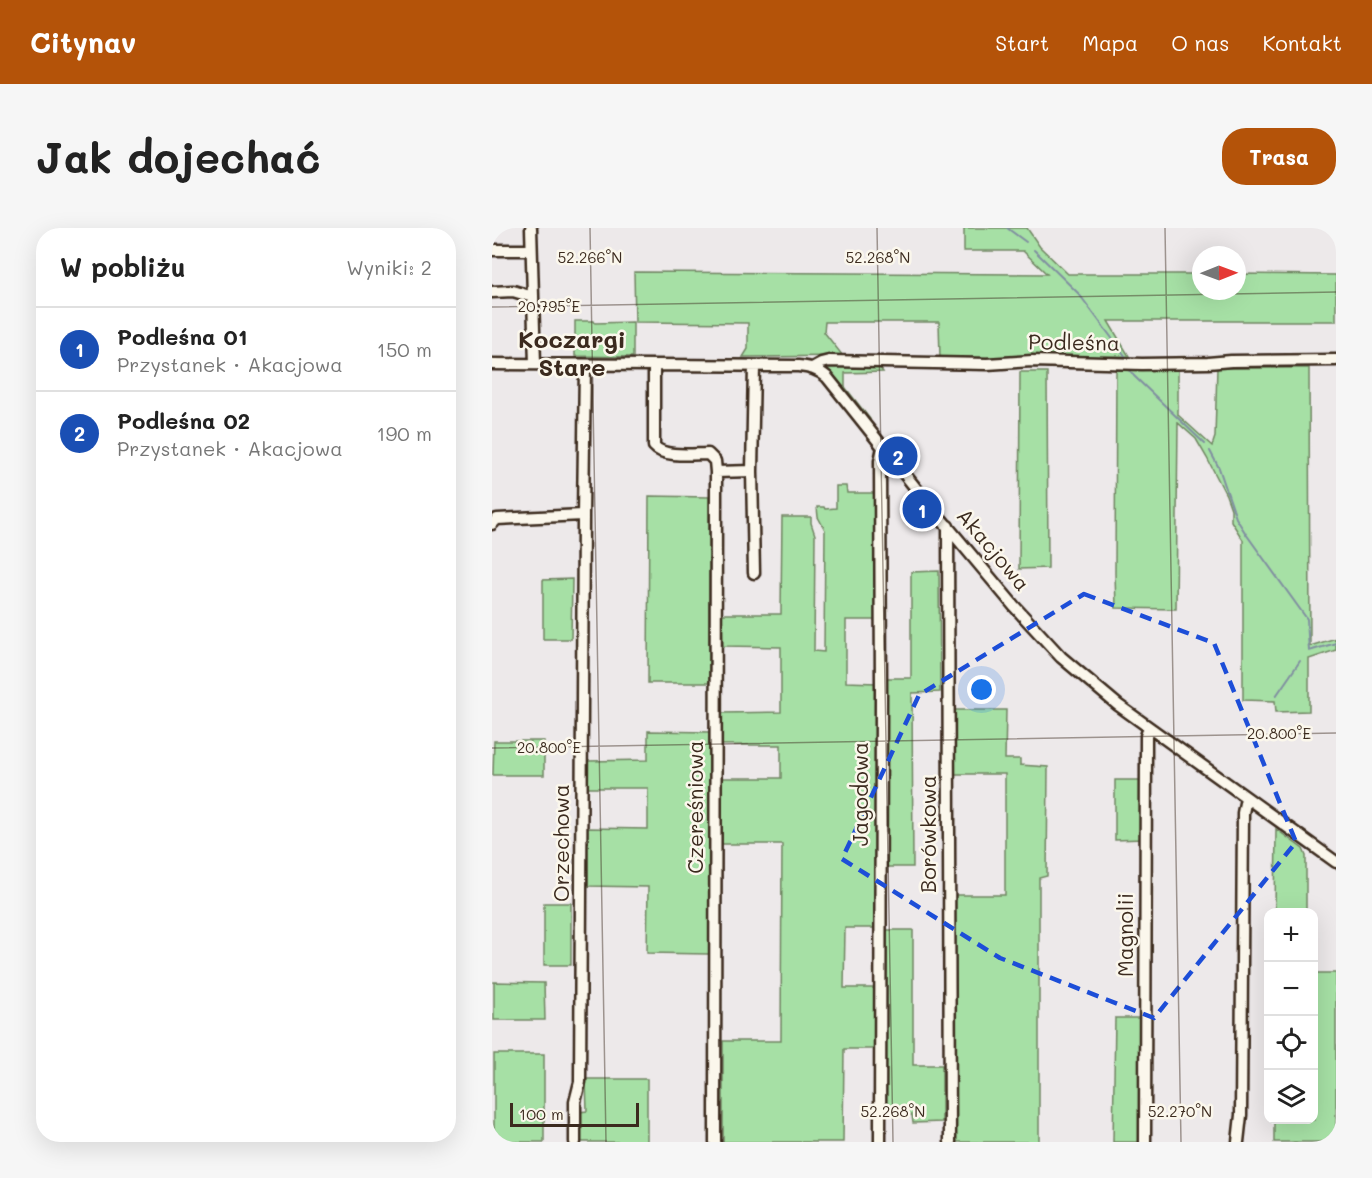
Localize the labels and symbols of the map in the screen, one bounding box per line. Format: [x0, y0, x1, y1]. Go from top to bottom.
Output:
north arrow [1192, 246, 1246, 300]
text: 52.266°N [558, 247, 622, 267]
text: 52.268°N [846, 247, 910, 267]
text: 20.795°E [518, 296, 581, 316]
district label: Koczargi Stare [518, 323, 626, 382]
street label: Podleśna [1028, 327, 1120, 356]
pin: 2 [878, 434, 918, 478]
pin: 1 [902, 486, 942, 532]
street label: Akacjowa [952, 502, 1037, 596]
your location [967, 675, 996, 704]
text: 20.800°E [1247, 723, 1311, 743]
text: 20.800°E [517, 737, 581, 757]
street label: Czereśniowa [681, 740, 708, 874]
street label: Jagodowa [846, 742, 873, 846]
street label: Borówkowa [914, 775, 941, 893]
street label: Orzechowa [547, 784, 574, 902]
street label: Magnolii [1111, 893, 1138, 977]
scale bar [510, 1100, 639, 1128]
text: 52.268°N [861, 1101, 925, 1121]
text: 52.270°N [1148, 1101, 1212, 1121]

